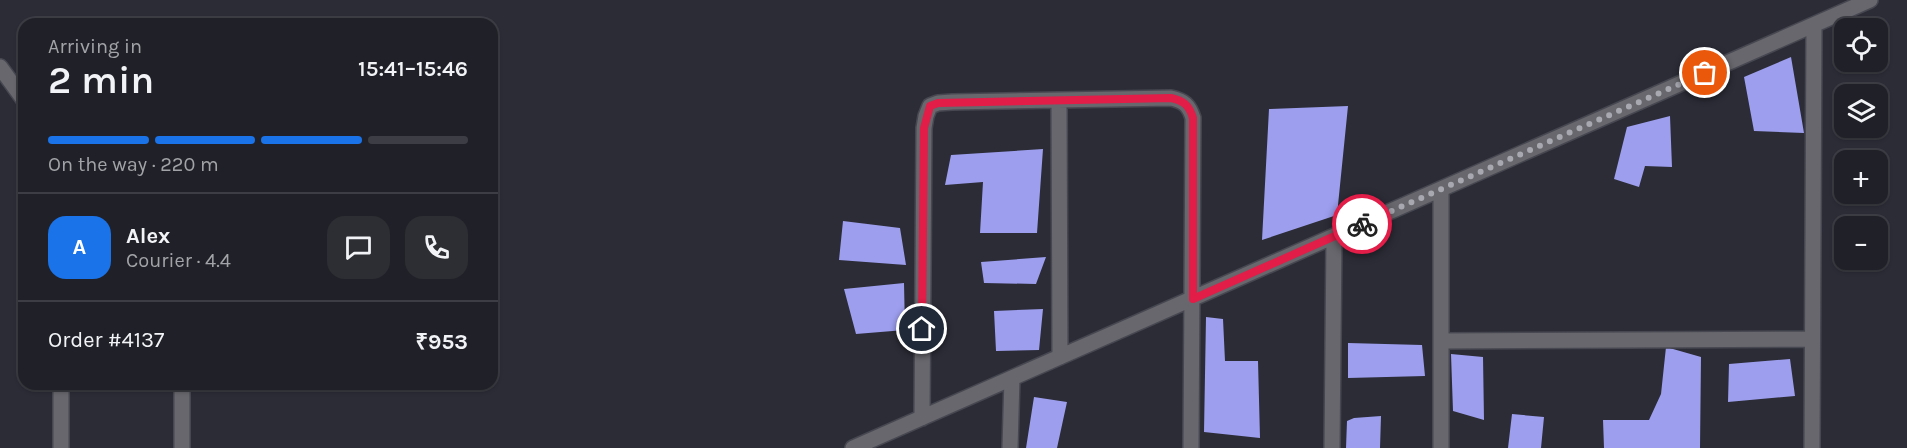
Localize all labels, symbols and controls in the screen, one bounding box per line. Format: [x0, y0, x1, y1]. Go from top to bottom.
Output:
map controls [1834, 18, 1888, 270]
button: locate [1834, 18, 1888, 72]
text: Arriving in [48, 35, 142, 58]
pin [1679, 47, 1730, 98]
text: 15:41–15:46 [358, 56, 468, 82]
icon: bag [1688, 56, 1721, 89]
text: 2 min [48, 57, 154, 103]
button: layers [1834, 84, 1888, 138]
button: + [1834, 150, 1888, 204]
text: On the way · 220 m [48, 153, 219, 176]
courier [1332, 194, 1392, 254]
icon: bike [1346, 208, 1379, 241]
button: chat [327, 216, 390, 279]
button: phone [405, 216, 468, 279]
button: − [1834, 216, 1888, 270]
text: Alex [126, 223, 170, 249]
text: A [73, 234, 86, 260]
text: Courier · 4.4 [126, 249, 231, 272]
pin [896, 303, 947, 354]
icon: home [905, 312, 938, 345]
text: Order #4137 [48, 327, 164, 353]
text: ₹953 [416, 329, 468, 355]

